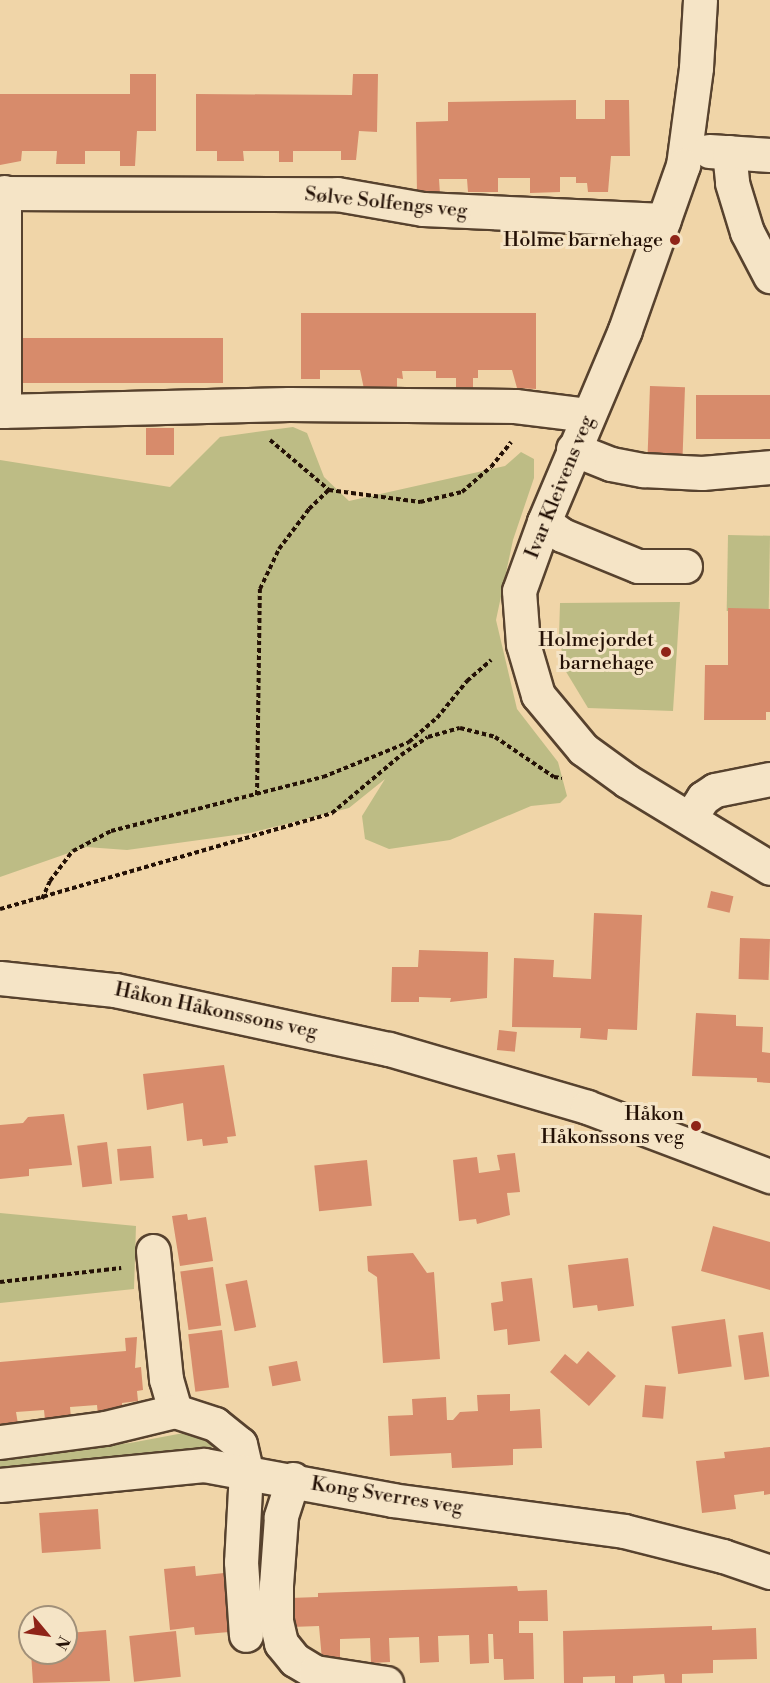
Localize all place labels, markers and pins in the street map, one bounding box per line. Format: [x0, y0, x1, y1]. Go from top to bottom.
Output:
place label: Holme barnehage [503, 228, 663, 252]
marker: Holme barnehage [668, 233, 682, 247]
place label: Holmejordet barnehage [538, 628, 654, 675]
marker: Holmejordet barnehage [659, 645, 673, 659]
place label: Håkon Håkonssons veg [541, 1102, 684, 1149]
marker: Håkon Håkonssons veg [689, 1119, 703, 1133]

